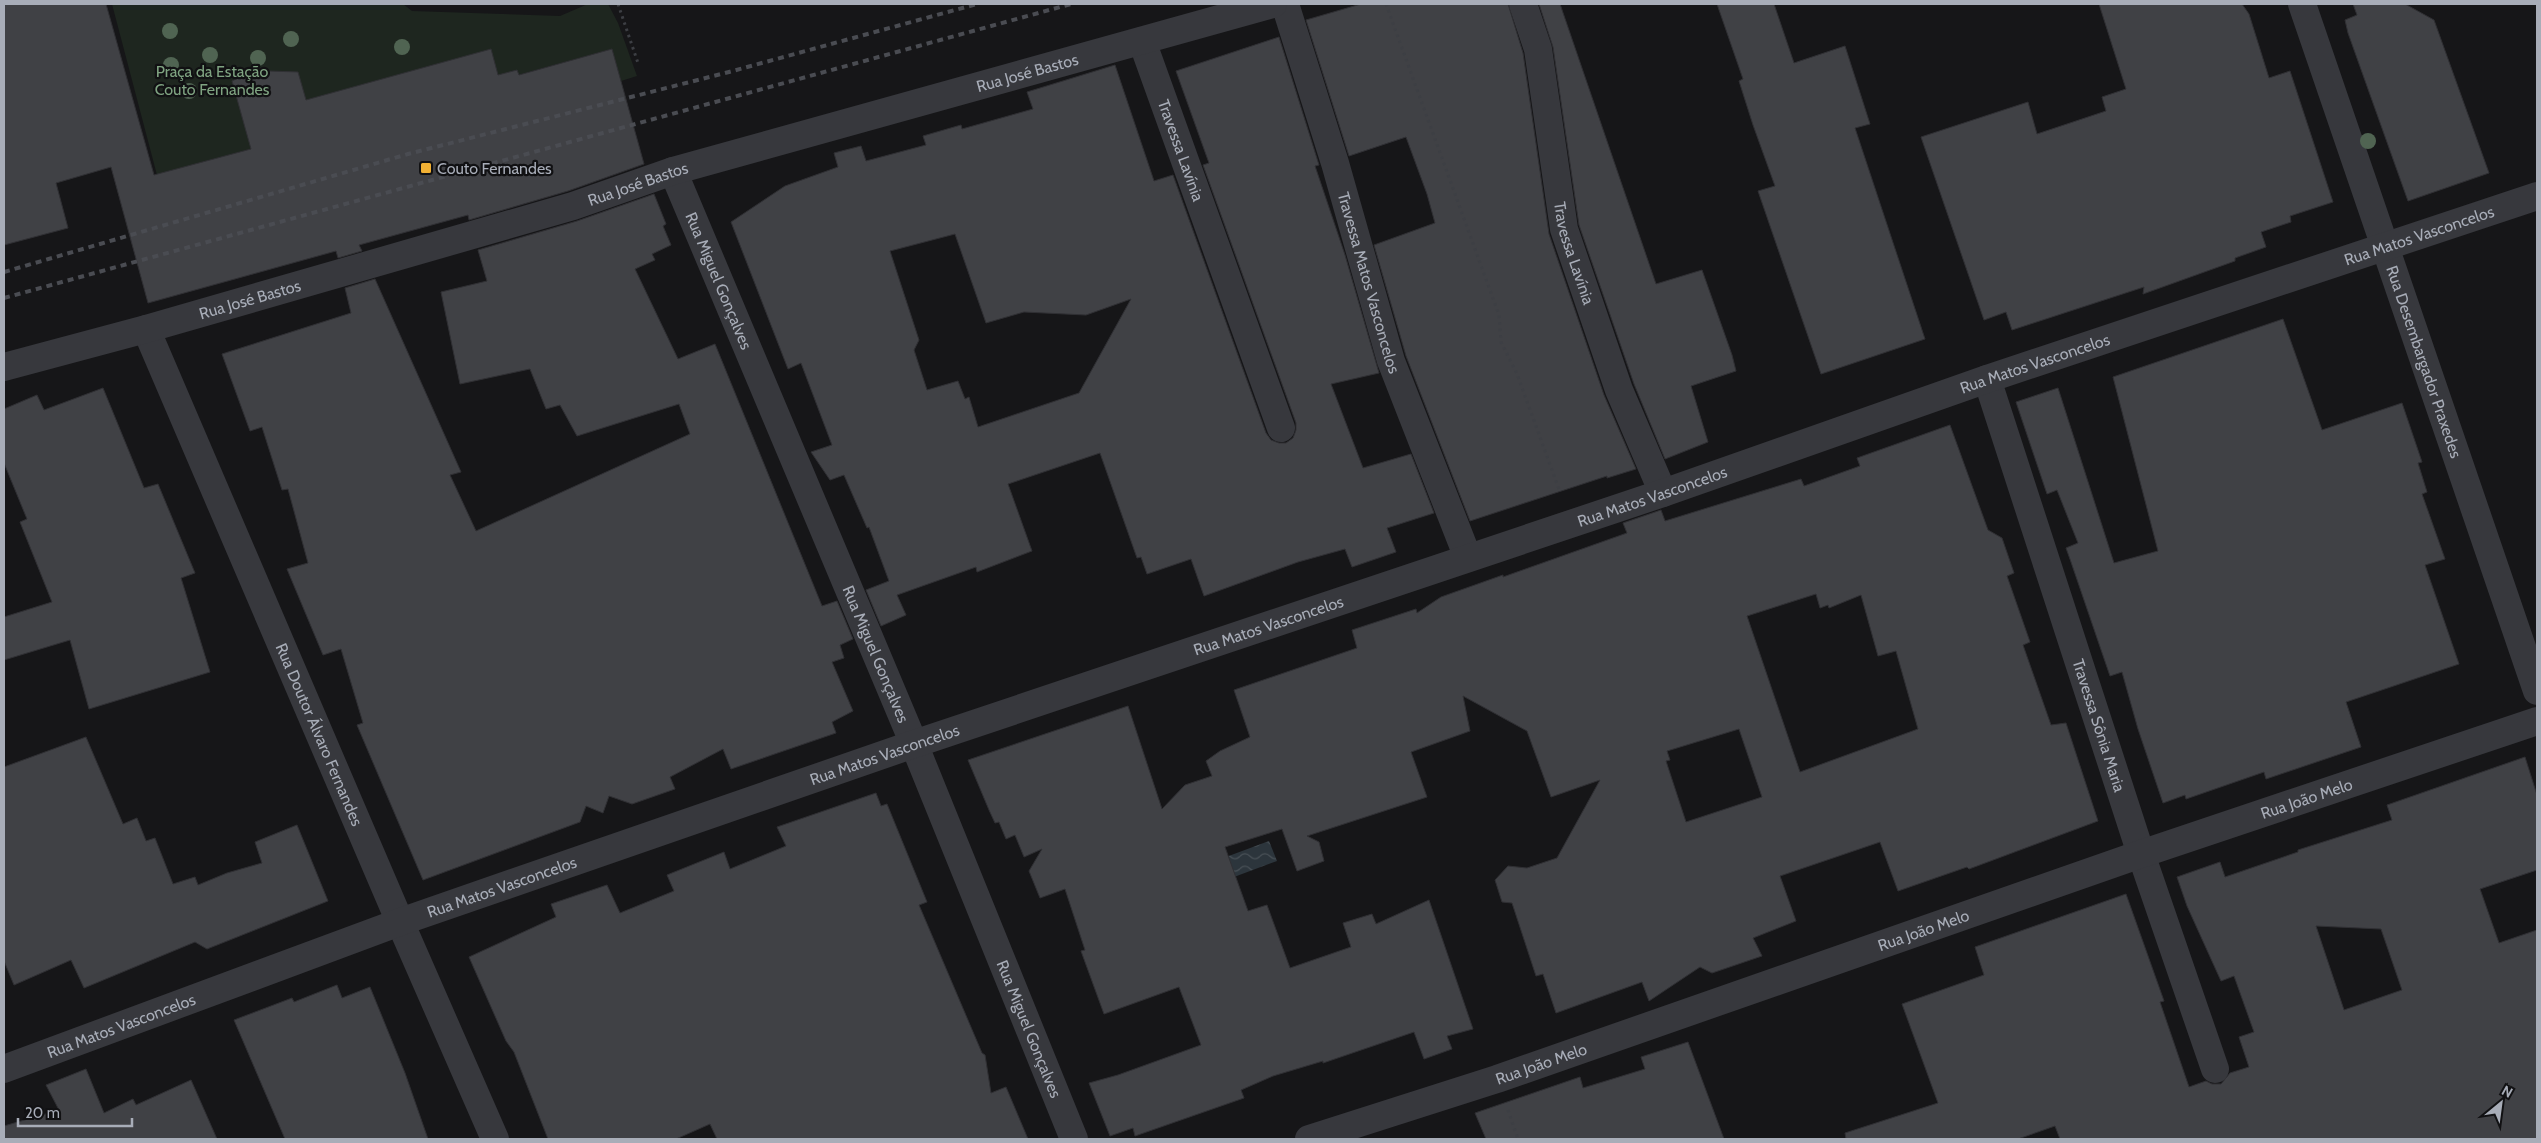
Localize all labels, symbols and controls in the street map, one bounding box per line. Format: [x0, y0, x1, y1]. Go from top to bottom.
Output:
street label: Rua José Bastos [974, 50, 1081, 96]
park label: Praça da Estação Couto Fernandes [155, 62, 270, 99]
street label: Travessa Lavínia [1154, 97, 1208, 204]
street label: Rua José Bastos [585, 158, 691, 210]
place label: Couto Fernandes [437, 159, 552, 178]
marker: Couto Fernandes [419, 161, 433, 175]
street label: Travessa Matos Vasconcelos [1334, 190, 1404, 377]
street label: Travessa Lavínia [1550, 200, 1598, 307]
street label: Rua Matos Vasconcelos [2342, 202, 2497, 270]
street label: Rua Miguel Gonçalves [681, 209, 756, 353]
street label: Rua Desembargador Praxedes [2382, 263, 2466, 461]
street label: Rua José Bastos [197, 276, 303, 323]
street label: Rua Matos Vasconcelos [1957, 330, 2113, 398]
street label: Rua Matos Vasconcelos [1575, 462, 1730, 531]
street label: Rua Miguel Gonçalves [838, 583, 913, 726]
street label: Rua Matos Vasconcelos [1191, 592, 1346, 660]
street label: Rua Doutor Álvaro Fernandes [272, 640, 367, 829]
street label: Travessa Sônia Maria [2068, 657, 2129, 795]
street label: Rua Matos Vasconcelos [807, 720, 962, 789]
street label: Rua João Melo [2258, 775, 2355, 823]
street label: Rua Matos Vasconcelos [425, 853, 579, 922]
street label: Rua João Melo [1875, 906, 1972, 955]
street label: Rua Miguel Gonçalves [993, 957, 1065, 1101]
street label: Rua Matos Vasconcelos [45, 990, 199, 1062]
street label: Rua João Melo [1493, 1039, 1590, 1089]
north arrow [2476, 1078, 2526, 1128]
text: N [2499, 1081, 2516, 1102]
scale bar [18, 1096, 131, 1128]
text: 20 m [25, 1104, 60, 1122]

